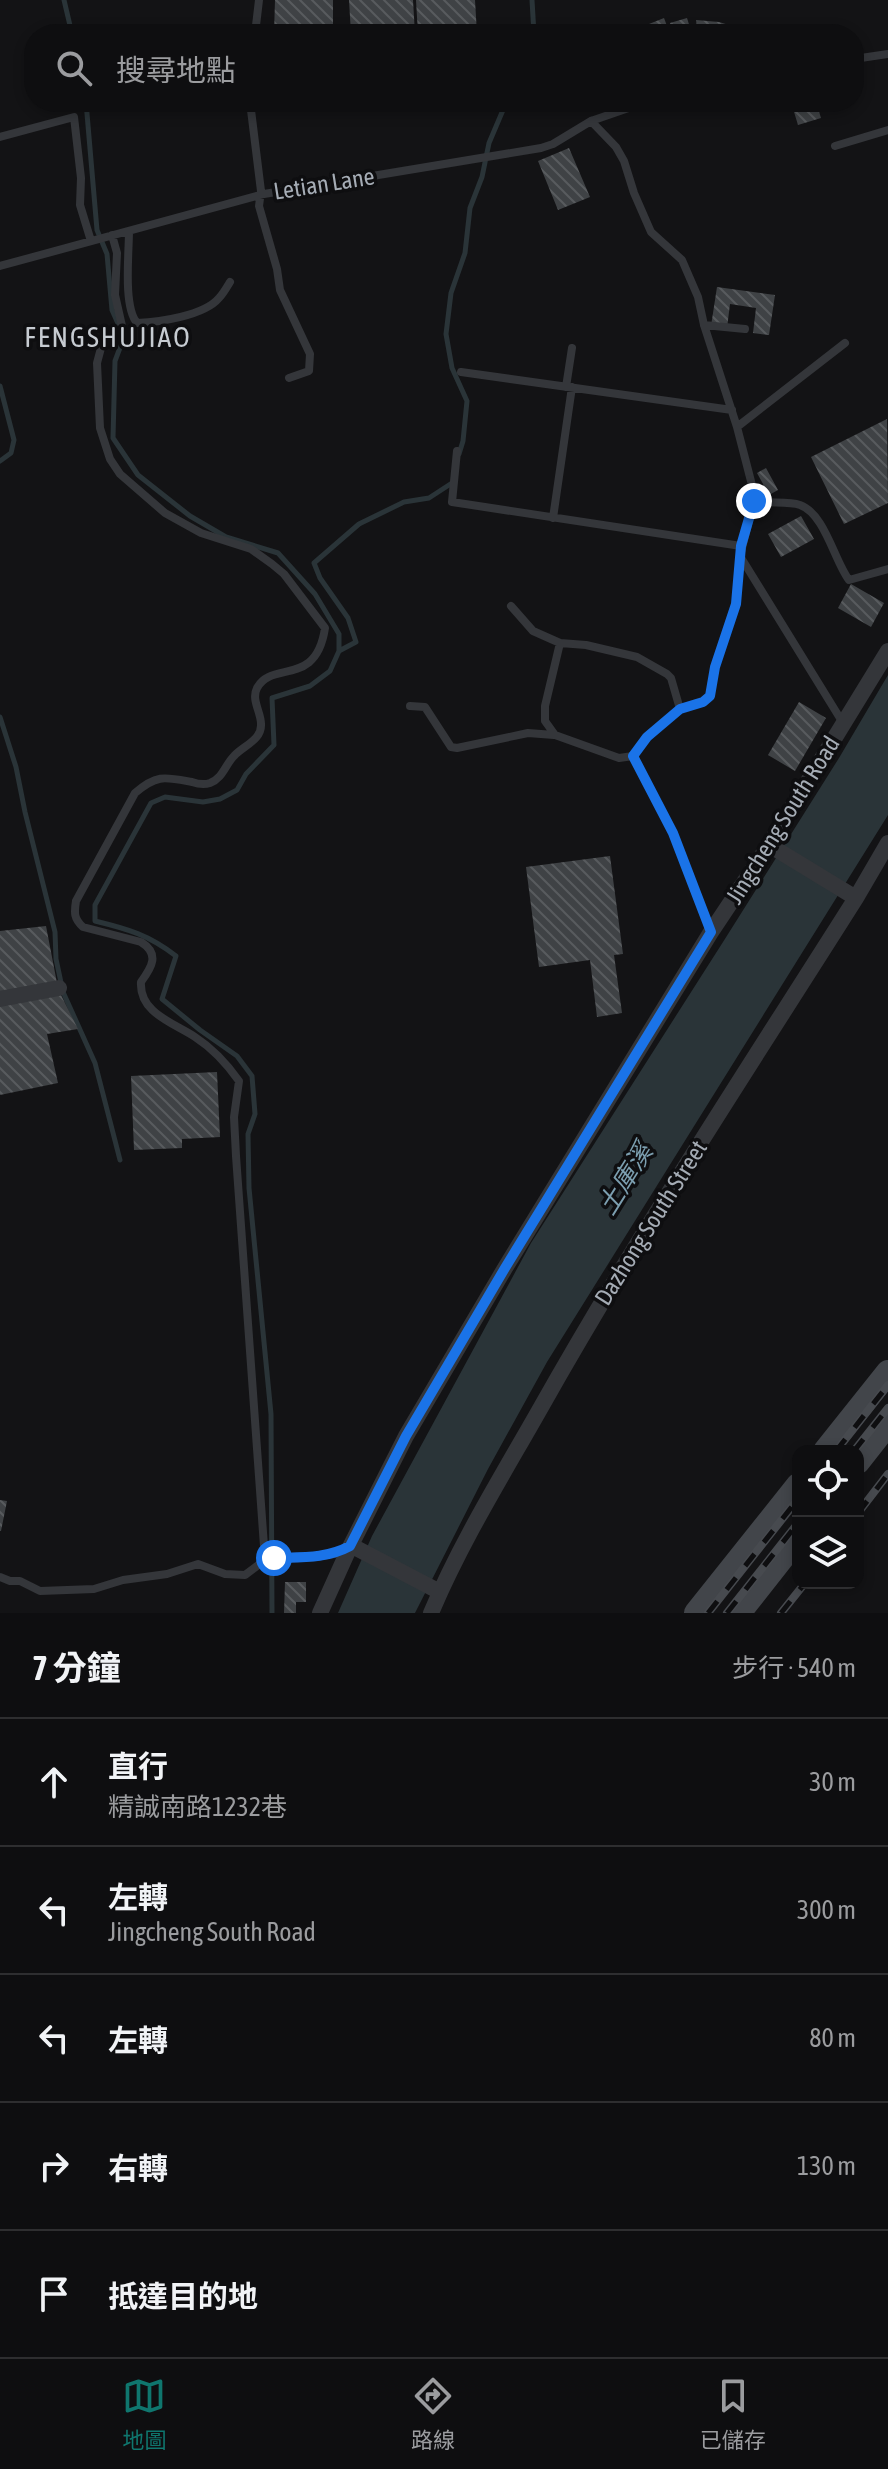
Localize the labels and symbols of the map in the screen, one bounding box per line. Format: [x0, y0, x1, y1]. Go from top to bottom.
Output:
street label: Letian Lane [272, 162, 376, 205]
district label: FENGSHUJIAO [24, 321, 192, 353]
route end [736, 483, 772, 519]
street label: Jingcheng South Road [720, 731, 845, 908]
street label: Dazhong South Street [589, 1135, 712, 1310]
water label: 土庫溪 [592, 1135, 661, 1220]
route start [256, 1540, 292, 1576]

